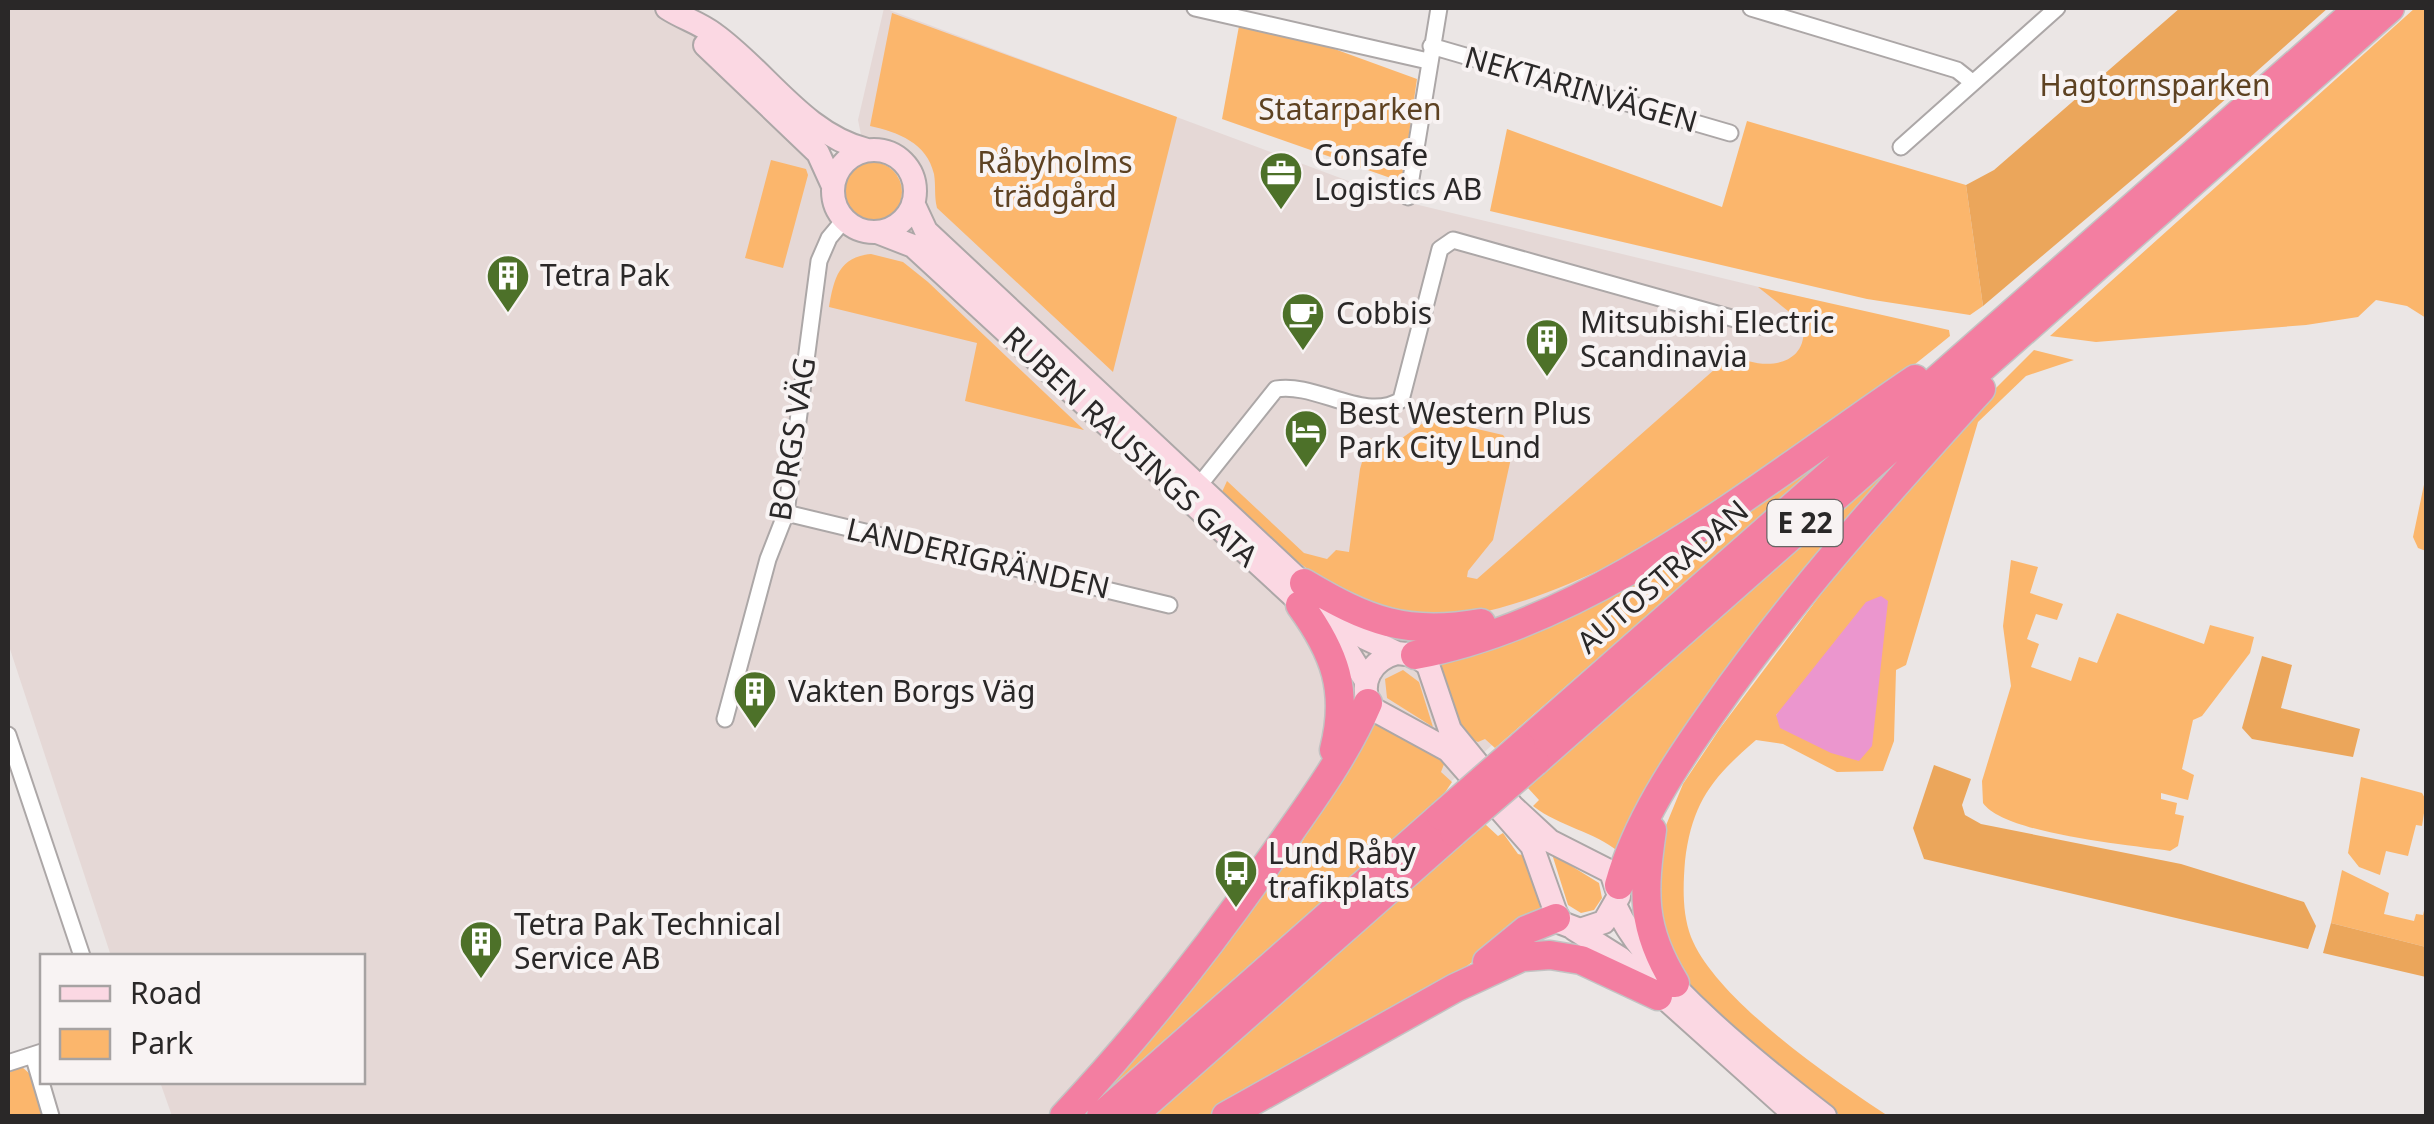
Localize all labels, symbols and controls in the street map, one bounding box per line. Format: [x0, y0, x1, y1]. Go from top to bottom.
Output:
street label: NEKTARINVÄGEN [1460, 36, 1702, 141]
park label: Hagtornsparken [2040, 64, 2270, 105]
park label: Statarparken [1258, 88, 1442, 129]
place label: Consafe Logistics AB [1314, 134, 1482, 209]
park label: Råbyholms trädgård [977, 141, 1133, 216]
office icon: Consafe Logistics AB [1258, 150, 1304, 211]
building icon: Tetra Pak [485, 253, 531, 314]
place label: Tetra Pak [540, 254, 670, 295]
cafe icon: Cobbis [1280, 291, 1326, 352]
place label: Cobbis [1336, 292, 1432, 333]
place label: Mitsubishi Electric Scandinavia [1580, 301, 1834, 376]
street label: RUBEN RAUSINGS GATA [994, 317, 1268, 576]
building icon: Mitsubishi Electric Scandinavia [1524, 317, 1570, 378]
street label: BORGS VÄG [758, 354, 825, 523]
place label: Best Western Plus Park City Lund [1338, 392, 1591, 467]
hotel icon: Best Western Plus Park City Lund [1283, 408, 1329, 469]
street label: AUTOSTRADAN [1567, 490, 1757, 662]
road number: E 22 [1768, 500, 1842, 546]
street label: LANDERIGRÄNDEN [843, 507, 1114, 608]
building icon: Vakten Borgs Väg [732, 669, 778, 730]
place label: Vakten Borgs Väg [788, 670, 1035, 711]
place label: Lund Råby trafikplats [1268, 832, 1416, 907]
bus stop icon: Lund Råby trafikplats [1213, 848, 1259, 909]
place label: Tetra Pak Technical Service AB [514, 903, 781, 978]
building icon: Tetra Pak Technical Service AB [458, 919, 504, 980]
legend [40, 954, 365, 1084]
text: Road [130, 972, 202, 1013]
text: Park [130, 1022, 193, 1063]

